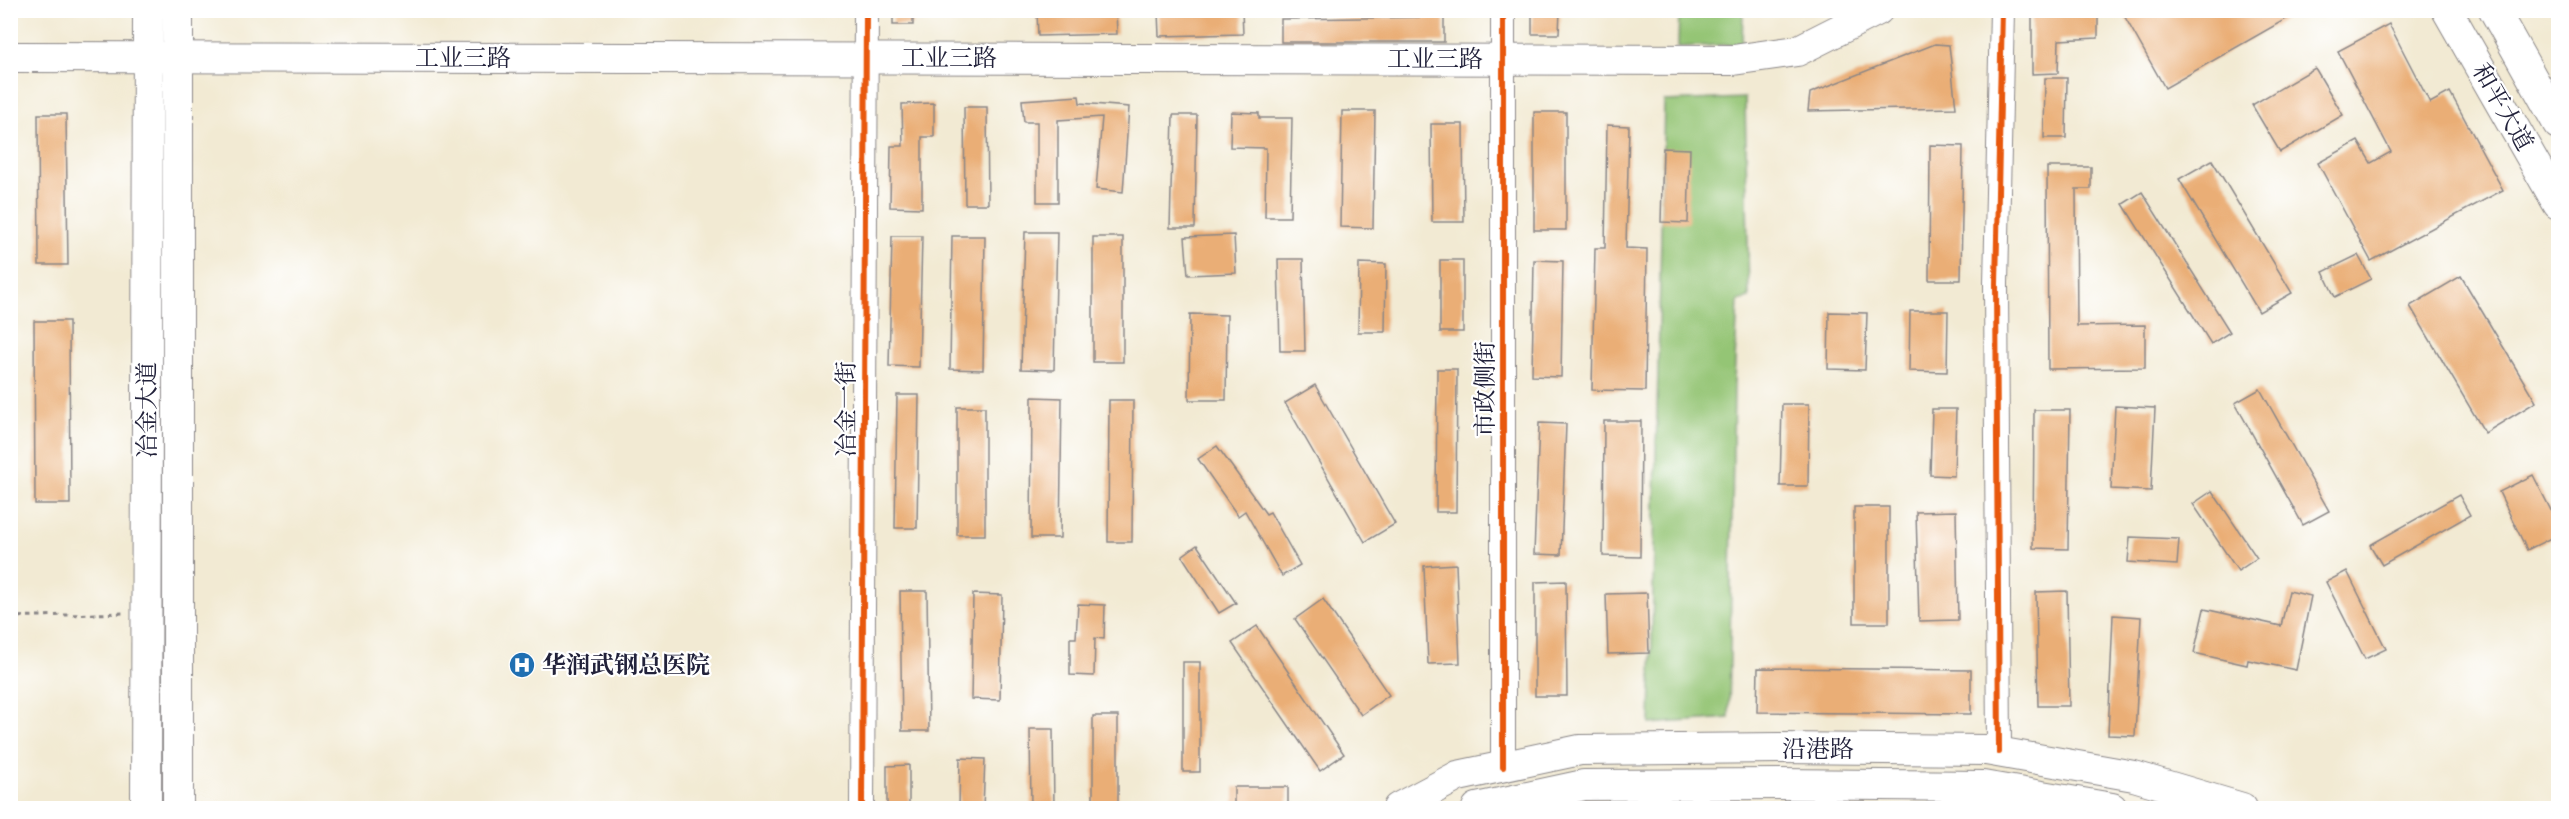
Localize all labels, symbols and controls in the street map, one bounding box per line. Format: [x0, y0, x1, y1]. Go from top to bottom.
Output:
street label: 工业三路 [415, 43, 511, 77]
street label: 工业三路 [901, 43, 997, 77]
street label: 工业三路 [1387, 44, 1483, 78]
street label: 和平大道 [2463, 58, 2540, 158]
street label: 市政侧街 [1470, 341, 1504, 437]
street label: 冶金一街 [831, 361, 865, 457]
street label: 冶金大道 [132, 362, 166, 458]
hospital icon: 华润武钢总医院 [507, 650, 537, 680]
place label: 华润武钢总医院 [542, 650, 710, 684]
street label: 沿港路 [1782, 734, 1854, 768]

